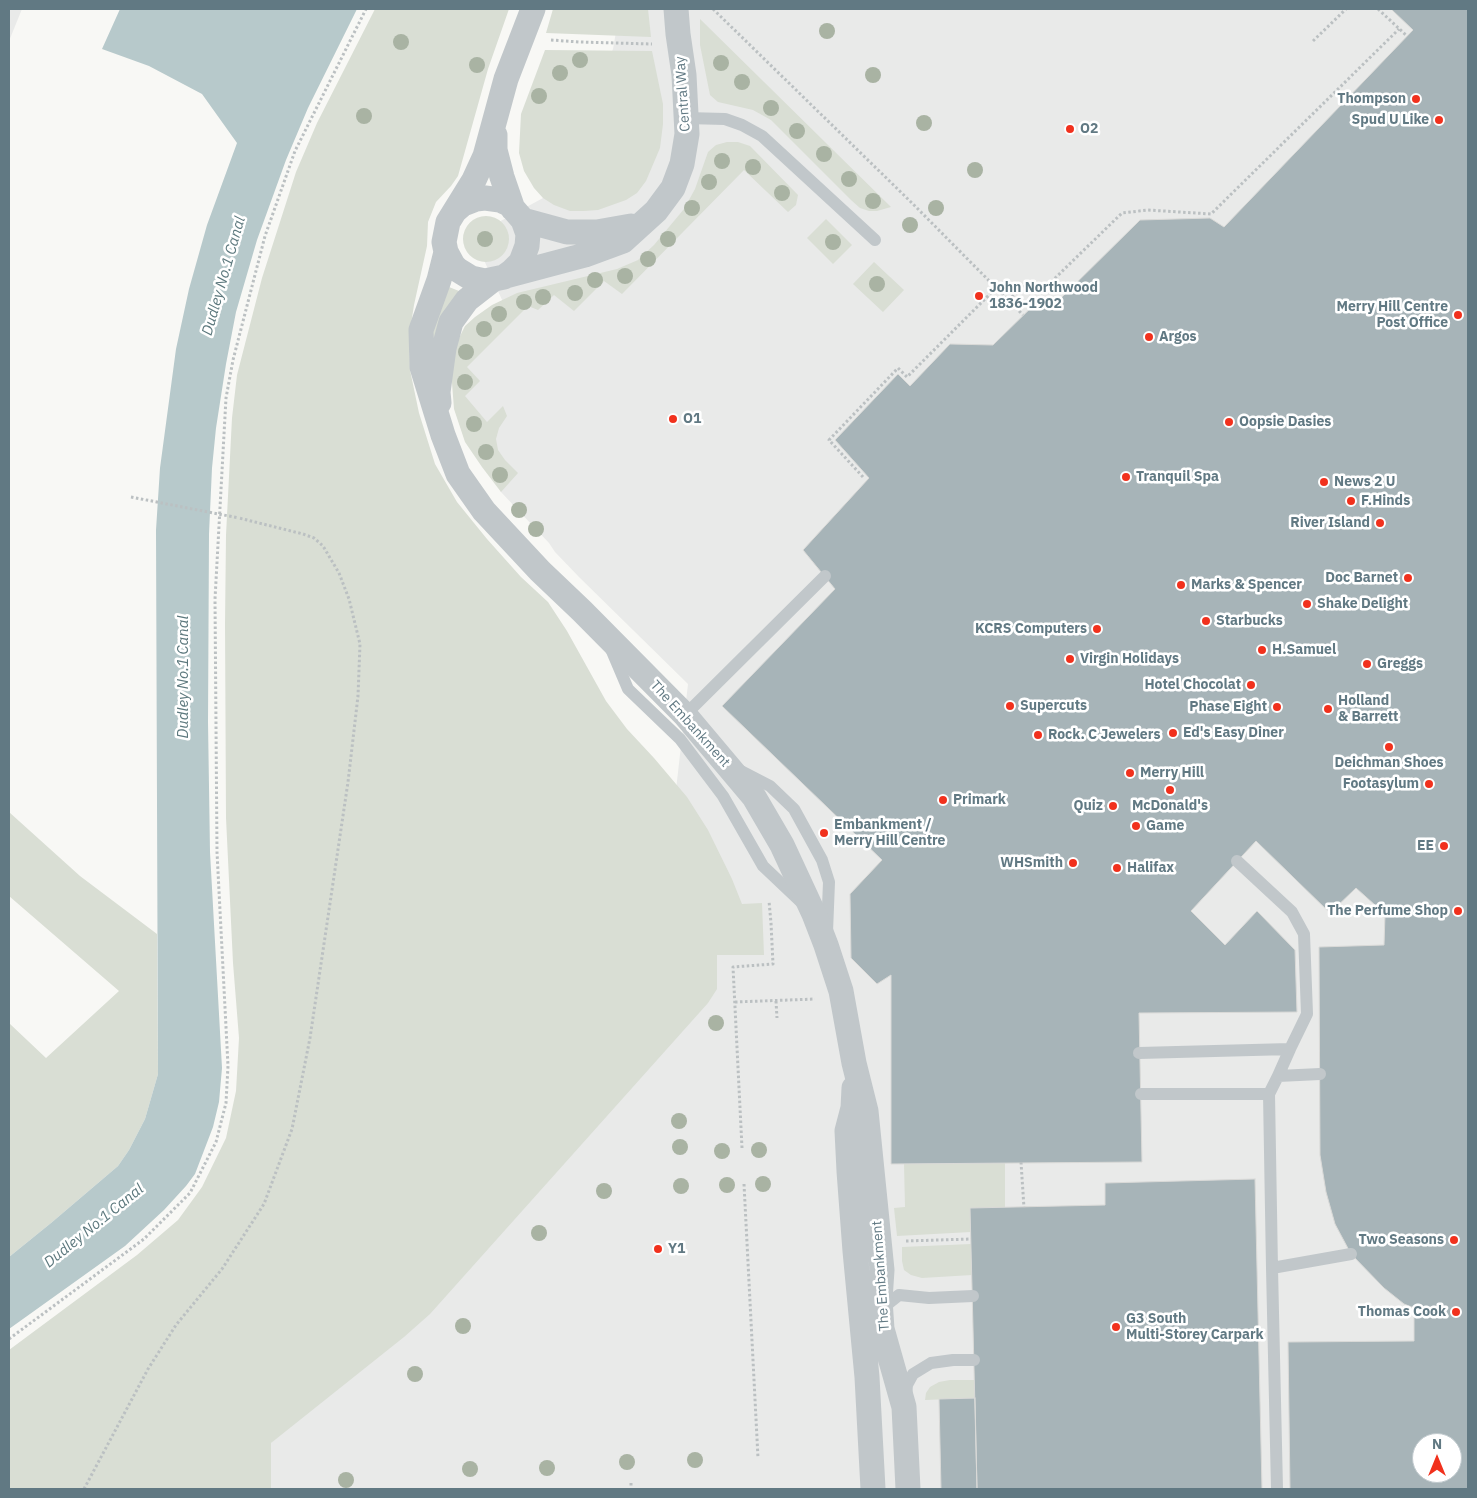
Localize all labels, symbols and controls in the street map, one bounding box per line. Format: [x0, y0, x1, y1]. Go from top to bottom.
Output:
street label: Central Way [672, 56, 694, 132]
place label: Thompson [1337, 91, 1406, 107]
marker: Thompson [1410, 93, 1422, 105]
place label: Spud U Like [1352, 112, 1429, 128]
marker: Spud U Like [1433, 114, 1445, 126]
place label: O2 [1080, 121, 1098, 137]
marker: O2 [1064, 123, 1076, 135]
water label: Dudley No.1 Canal [198, 214, 250, 338]
place label: John Northwood 1836-1902 [989, 280, 1098, 312]
marker: John Northwood 1836-1902 [973, 290, 985, 302]
place label: Merry Hill Centre Post Office [1337, 299, 1448, 332]
marker: Merry Hill Centre Post Office [1452, 309, 1464, 321]
place label: Argos [1159, 329, 1197, 345]
marker: Argos [1143, 331, 1155, 343]
place label: O1 [683, 411, 701, 427]
marker: O1 [667, 413, 679, 425]
place label: Oopsie Dasies [1239, 414, 1331, 430]
marker: Oopsie Dasies [1223, 416, 1235, 428]
place label: Tranquil Spa [1136, 469, 1219, 485]
marker: Tranquil Spa [1120, 471, 1132, 483]
place label: News 2 U [1334, 474, 1395, 490]
marker: News 2 U [1318, 476, 1330, 488]
place label: F.Hinds [1361, 493, 1410, 509]
marker: F.Hinds [1345, 495, 1357, 507]
place label: River Island [1290, 515, 1370, 531]
marker: River Island [1374, 517, 1386, 529]
place label: Doc Barnet [1325, 570, 1398, 586]
marker: Doc Barnet [1402, 572, 1414, 584]
place label: Marks & Spencer [1191, 577, 1302, 593]
marker: Marks & Spencer [1175, 579, 1187, 591]
place label: Shake Delight [1317, 596, 1408, 612]
marker: Shake Delight [1301, 598, 1313, 610]
place label: Starbucks [1216, 613, 1283, 629]
marker: Starbucks [1200, 615, 1212, 627]
water label: Dudley No.1 Canal [175, 616, 193, 738]
place label: KCRS Computers [975, 621, 1087, 637]
marker: KCRS Computers [1091, 623, 1103, 635]
place label: H.Samuel [1272, 642, 1336, 658]
marker: H.Samuel [1256, 644, 1268, 656]
place label: Virgin Holidays [1080, 651, 1179, 667]
marker: Virgin Holidays [1064, 653, 1076, 665]
place label: Greggs [1377, 656, 1423, 672]
marker: Greggs [1361, 658, 1373, 670]
street label: The Embankment [647, 677, 733, 771]
place label: Hotel Chocolat [1144, 677, 1241, 693]
marker: Hotel Chocolat [1245, 679, 1257, 691]
place label: Holland & Barrett [1338, 693, 1398, 726]
place label: Supercuts [1020, 698, 1087, 714]
place label: Phase Eight [1189, 699, 1267, 715]
marker: Supercuts [1004, 700, 1016, 712]
marker: Phase Eight [1271, 701, 1283, 713]
marker: Holland & Barrett [1322, 703, 1334, 715]
place label: Ed's Easy Diner [1183, 725, 1284, 741]
place label: Rock. C Jewelers [1048, 727, 1160, 743]
marker: Ed's Easy Diner [1167, 727, 1179, 739]
marker: Rock. C Jewelers [1032, 729, 1044, 741]
marker: Deichman Shoes [1383, 741, 1395, 753]
place label: Deichman Shoes [1334, 755, 1444, 771]
place label: Merry Hill [1140, 765, 1204, 781]
marker: Merry Hill [1124, 767, 1136, 779]
place label: Footasylum [1343, 776, 1419, 792]
marker: Footasylum [1423, 778, 1435, 790]
marker: McDonald's [1164, 784, 1176, 796]
place label: Primark [953, 792, 1006, 808]
marker: Primark [937, 794, 949, 806]
place label: Quiz [1073, 798, 1103, 814]
place label: McDonald's [1132, 798, 1208, 814]
marker: Quiz [1107, 800, 1119, 812]
place label: Embankment / Merry Hill Centre [834, 817, 945, 850]
place label: Game [1146, 818, 1184, 834]
marker: Game [1130, 820, 1142, 832]
marker: Embankment / Merry Hill Centre [818, 827, 830, 839]
place label: EE [1417, 838, 1434, 854]
marker: EE [1438, 840, 1450, 852]
place label: WHSmith [1000, 855, 1063, 871]
marker: WHSmith [1067, 857, 1079, 869]
place label: Halifax [1127, 860, 1174, 876]
marker: Halifax [1111, 862, 1123, 874]
place label: The Perfume Shop [1327, 903, 1448, 919]
marker: The Perfume Shop [1452, 905, 1464, 917]
water label: Dudley No.1 Canal [41, 1180, 147, 1272]
street label: The Embankment [869, 1220, 893, 1332]
place label: Two Seasons [1359, 1232, 1444, 1248]
marker: Two Seasons [1448, 1234, 1460, 1246]
place label: Y1 [668, 1241, 685, 1257]
marker: Y1 [652, 1243, 664, 1255]
place label: Thomas Cook [1358, 1304, 1446, 1320]
marker: Thomas Cook [1450, 1306, 1462, 1318]
place label: G3 South Multi-Storey Carpark [1126, 1311, 1264, 1344]
marker: G3 South Multi-Storey Carpark [1110, 1321, 1122, 1333]
north arrow [1412, 1433, 1462, 1483]
text: N [1432, 1435, 1442, 1453]

